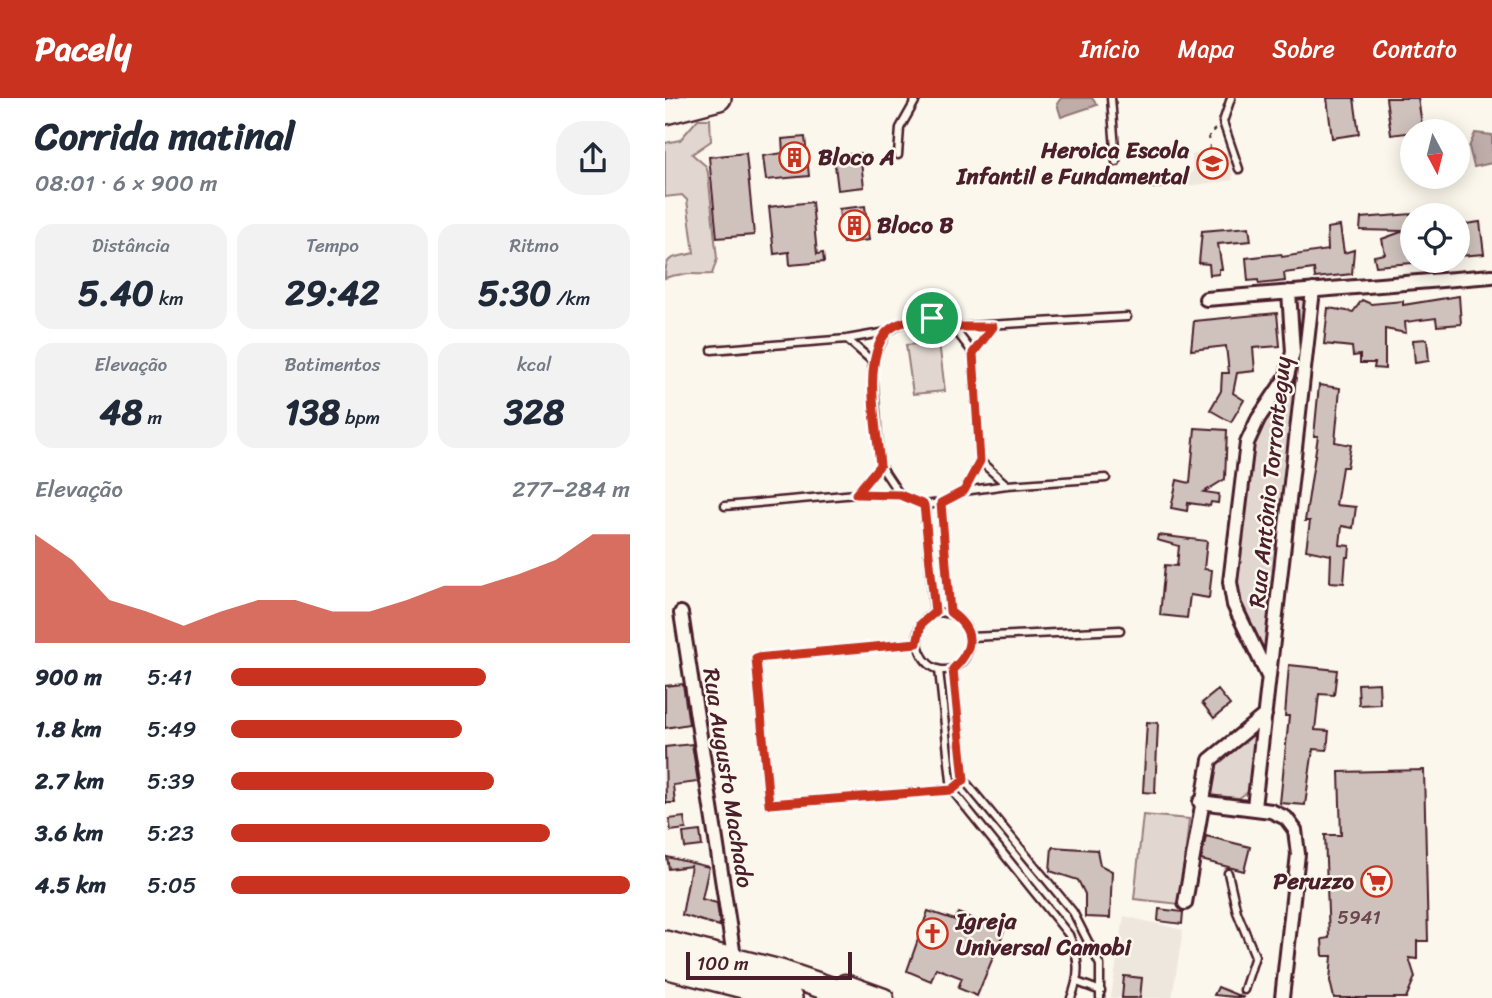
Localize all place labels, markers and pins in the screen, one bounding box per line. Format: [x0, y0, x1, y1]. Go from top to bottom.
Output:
place label: Heroica Escola Infantil e Fundamental [956, 130, 1190, 197]
place label: Bloco A [818, 137, 895, 178]
building icon: Bloco A [778, 140, 812, 174]
school or university icon: Heroica Escola Infantil e Fundamental [1195, 146, 1229, 180]
place label: Bloco B [877, 205, 954, 246]
building icon: Bloco B [837, 208, 871, 242]
pin [902, 288, 962, 348]
place label: Peruzzo [1273, 861, 1355, 902]
supermarket icon: Peruzzo [1360, 864, 1394, 898]
place label: Igreja Universal Camobi [955, 901, 1132, 968]
church icon: Igreja Universal Camobi [916, 917, 950, 951]

